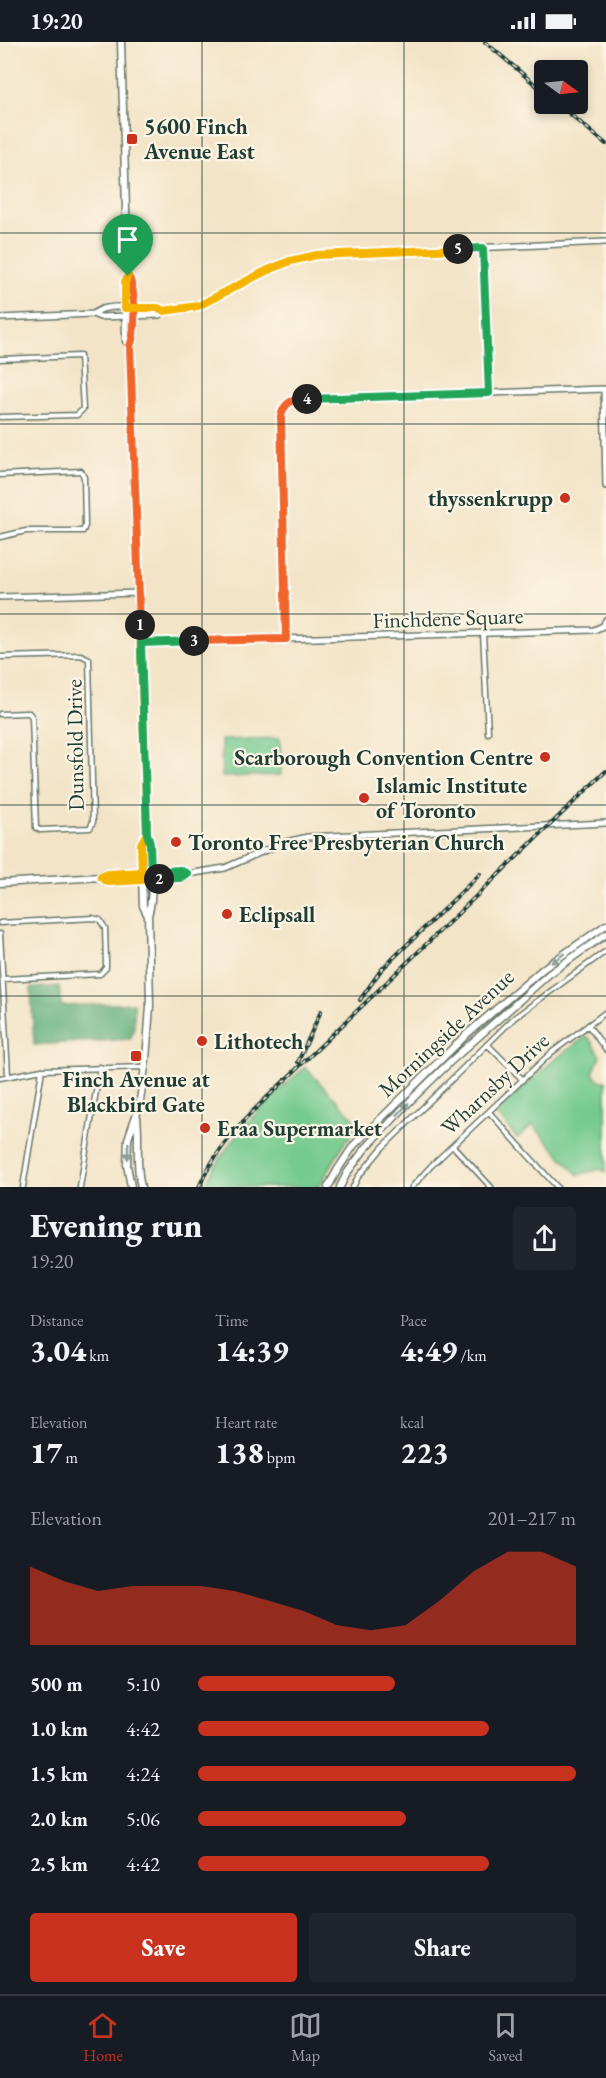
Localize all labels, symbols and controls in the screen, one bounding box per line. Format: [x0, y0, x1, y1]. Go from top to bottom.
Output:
text: 19:20 [30, 7, 83, 36]
north arrow [534, 60, 588, 114]
map controls [534, 60, 588, 114]
place label: 5600 Finch Avenue East [143, 112, 256, 166]
marker: 5600 Finch Avenue East [125, 132, 139, 146]
pin [102, 214, 153, 276]
icon: arrive [111, 223, 144, 256]
pin: 5 [443, 234, 473, 264]
text: 5 [454, 238, 462, 259]
pin: 4 [292, 384, 322, 414]
text: 4 [303, 388, 311, 409]
place label: thyssenkrupp [428, 484, 553, 513]
marker: thyssenkrupp [558, 491, 572, 505]
street label: Finchdene Square [372, 601, 524, 635]
pin: 1 [125, 610, 155, 640]
text: 1 [136, 614, 144, 635]
pin: 3 [179, 626, 209, 656]
text: 3 [190, 630, 198, 651]
street label: Dunsfold Drive [59, 678, 91, 811]
place label: Scarborough Convention Centre [234, 743, 533, 772]
marker: Scarborough Convention Centre [538, 750, 552, 764]
place label: Islamic Institute of Toronto [376, 771, 527, 825]
marker: Islamic Institute of Toronto [357, 791, 371, 805]
place label: Toronto Free Presbyterian Church [188, 828, 505, 857]
marker: Toronto Free Presbyterian Church [169, 835, 183, 849]
pin: 2 [144, 864, 174, 894]
text: 2 [155, 868, 163, 889]
place label: Eclipsall [239, 900, 315, 929]
marker: Eclipsall [220, 907, 234, 921]
one-way arrow [551, 952, 567, 964]
street label: Morningside Avenue [372, 962, 520, 1103]
street label: Wharnsby Drive [435, 1026, 556, 1142]
place label: Lithotech [214, 1027, 303, 1056]
marker: Lithotech [195, 1034, 209, 1048]
marker: Finch Avenue at Blackbird Gate [129, 1049, 143, 1063]
place label: Finch Avenue at Blackbird Gate [62, 1065, 211, 1119]
one-way arrow [396, 1102, 409, 1117]
place label: Eraa Supermarket [217, 1114, 383, 1143]
marker: Eraa Supermarket [198, 1121, 212, 1135]
one-way arrow [123, 1142, 132, 1161]
text: Evening run [30, 1204, 202, 1247]
button: share [513, 1207, 576, 1270]
text: 19:20 [30, 1248, 73, 1274]
text: Distance [30, 1310, 83, 1331]
text: Time [215, 1310, 248, 1331]
text: Pace [400, 1310, 427, 1331]
text: 3.04 [30, 1331, 86, 1370]
text: 14:39 [215, 1331, 288, 1370]
text: 4:49 [400, 1331, 457, 1370]
text: km [86, 1345, 109, 1366]
text: /km [457, 1345, 487, 1366]
text: Elevation [30, 1412, 88, 1433]
text: Heart rate [215, 1412, 277, 1433]
text: kcal [400, 1412, 424, 1433]
text: 17 [30, 1433, 62, 1472]
text: 138 [215, 1433, 264, 1472]
text: 223 [400, 1433, 449, 1472]
text: m [62, 1447, 78, 1468]
text: bpm [264, 1447, 296, 1468]
text: Elevation [30, 1505, 102, 1531]
text: 201–217 m [488, 1505, 576, 1531]
text: 500 m [30, 1671, 83, 1697]
text: 5:10 [126, 1671, 160, 1697]
text: 1.0 km [30, 1716, 88, 1742]
text: 4:42 [126, 1716, 160, 1742]
text: 1.5 km [30, 1761, 88, 1787]
text: 4:24 [126, 1761, 160, 1787]
text: 2.0 km [30, 1806, 88, 1832]
text: 5:06 [126, 1806, 160, 1832]
text: 2.5 km [30, 1851, 88, 1877]
text: 4:42 [126, 1851, 160, 1877]
button: Save [30, 1913, 297, 1982]
button: Share [309, 1913, 576, 1982]
tab: Home [83, 2009, 123, 2066]
tab: Map [289, 2009, 322, 2066]
tab: Saved [489, 2009, 523, 2066]

